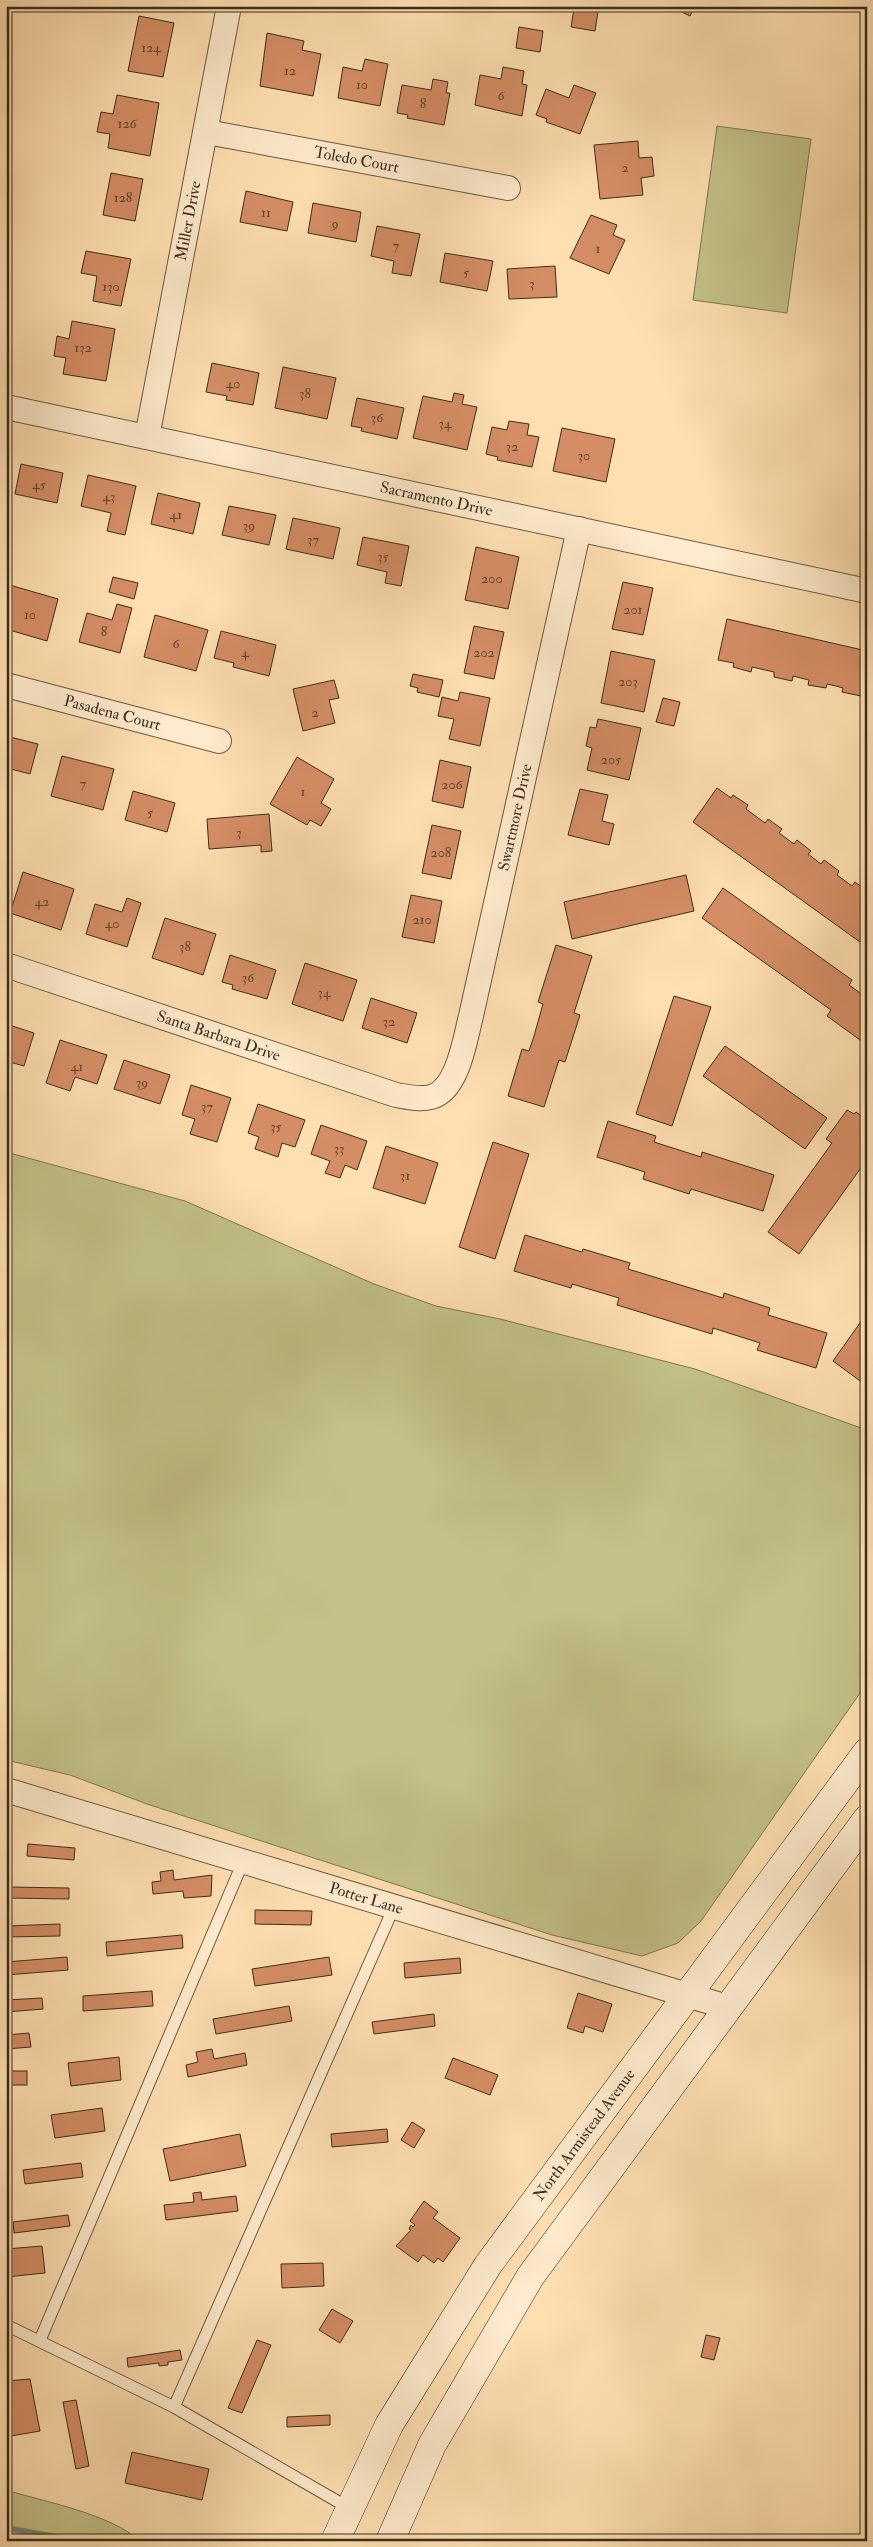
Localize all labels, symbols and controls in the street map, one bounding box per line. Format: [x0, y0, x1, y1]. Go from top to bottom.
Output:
house number: 124 [141, 39, 162, 56]
house number: 12 [284, 62, 296, 79]
house number: 10 [356, 76, 368, 93]
house number: 6 [497, 87, 505, 104]
house number: 8 [420, 95, 427, 112]
house number: 126 [117, 115, 138, 132]
street label: Toledo Court [312, 142, 401, 177]
house number: 2 [621, 159, 629, 176]
street label: Miller Drive [171, 179, 206, 262]
house number: 128 [114, 189, 133, 206]
house number: 11 [261, 204, 271, 221]
house number: 9 [330, 215, 339, 232]
house number: 7 [393, 237, 400, 254]
house number: 1 [596, 240, 601, 257]
house number: 5 [463, 264, 470, 281]
house number: 3 [529, 275, 535, 292]
house number: 130 [102, 278, 120, 295]
house number: 132 [74, 339, 92, 356]
house number: 40 [226, 375, 240, 392]
house number: 38 [299, 385, 311, 402]
house number: 36 [371, 409, 384, 426]
house number: 34 [439, 415, 453, 432]
house number: 32 [506, 438, 518, 455]
house number: 30 [578, 447, 590, 464]
house number: 45 [32, 476, 47, 493]
street label: Sacramento Drive [378, 477, 495, 521]
house number: 43 [103, 488, 115, 505]
house number: 41 [170, 506, 182, 523]
house number: 39 [243, 517, 255, 534]
house number: 37 [307, 531, 319, 548]
house number: 35 [377, 548, 390, 565]
house number: 200 [481, 570, 503, 587]
house number: 201 [623, 601, 643, 618]
house number: 10 [24, 606, 36, 623]
house number: 8 [101, 623, 108, 640]
house number: 6 [172, 635, 180, 652]
house number: 4 [241, 644, 250, 661]
house number: 202 [473, 644, 495, 661]
house number: 203 [618, 673, 638, 690]
street label: Pasadena Court [62, 691, 163, 735]
house number: 2 [311, 704, 319, 721]
house number: 205 [601, 751, 622, 768]
street label: Swartmore Drive [493, 762, 537, 873]
house number: 7 [80, 775, 87, 792]
house number: 206 [441, 776, 464, 793]
house number: 1 [301, 783, 306, 800]
house number: 5 [147, 804, 154, 821]
house number: 3 [236, 824, 242, 841]
house number: 208 [431, 844, 452, 861]
house number: 42 [35, 893, 49, 910]
house number: 210 [412, 911, 432, 928]
house number: 40 [105, 915, 119, 932]
house number: 38 [179, 938, 191, 955]
house number: 36 [242, 969, 255, 986]
house number: 34 [318, 984, 332, 1001]
street label: Santa Barbara Drive [154, 1006, 283, 1066]
house number: 32 [383, 1013, 395, 1030]
house number: 41 [71, 1058, 83, 1075]
house number: 39 [136, 1074, 148, 1091]
house number: 37 [201, 1098, 213, 1115]
house number: 35 [270, 1118, 283, 1135]
house number: 33 [334, 1140, 344, 1157]
house number: 31 [400, 1167, 410, 1184]
street label: Potter Lane [327, 1878, 406, 1919]
street label: North Armistead Avenue [529, 2065, 640, 2205]

